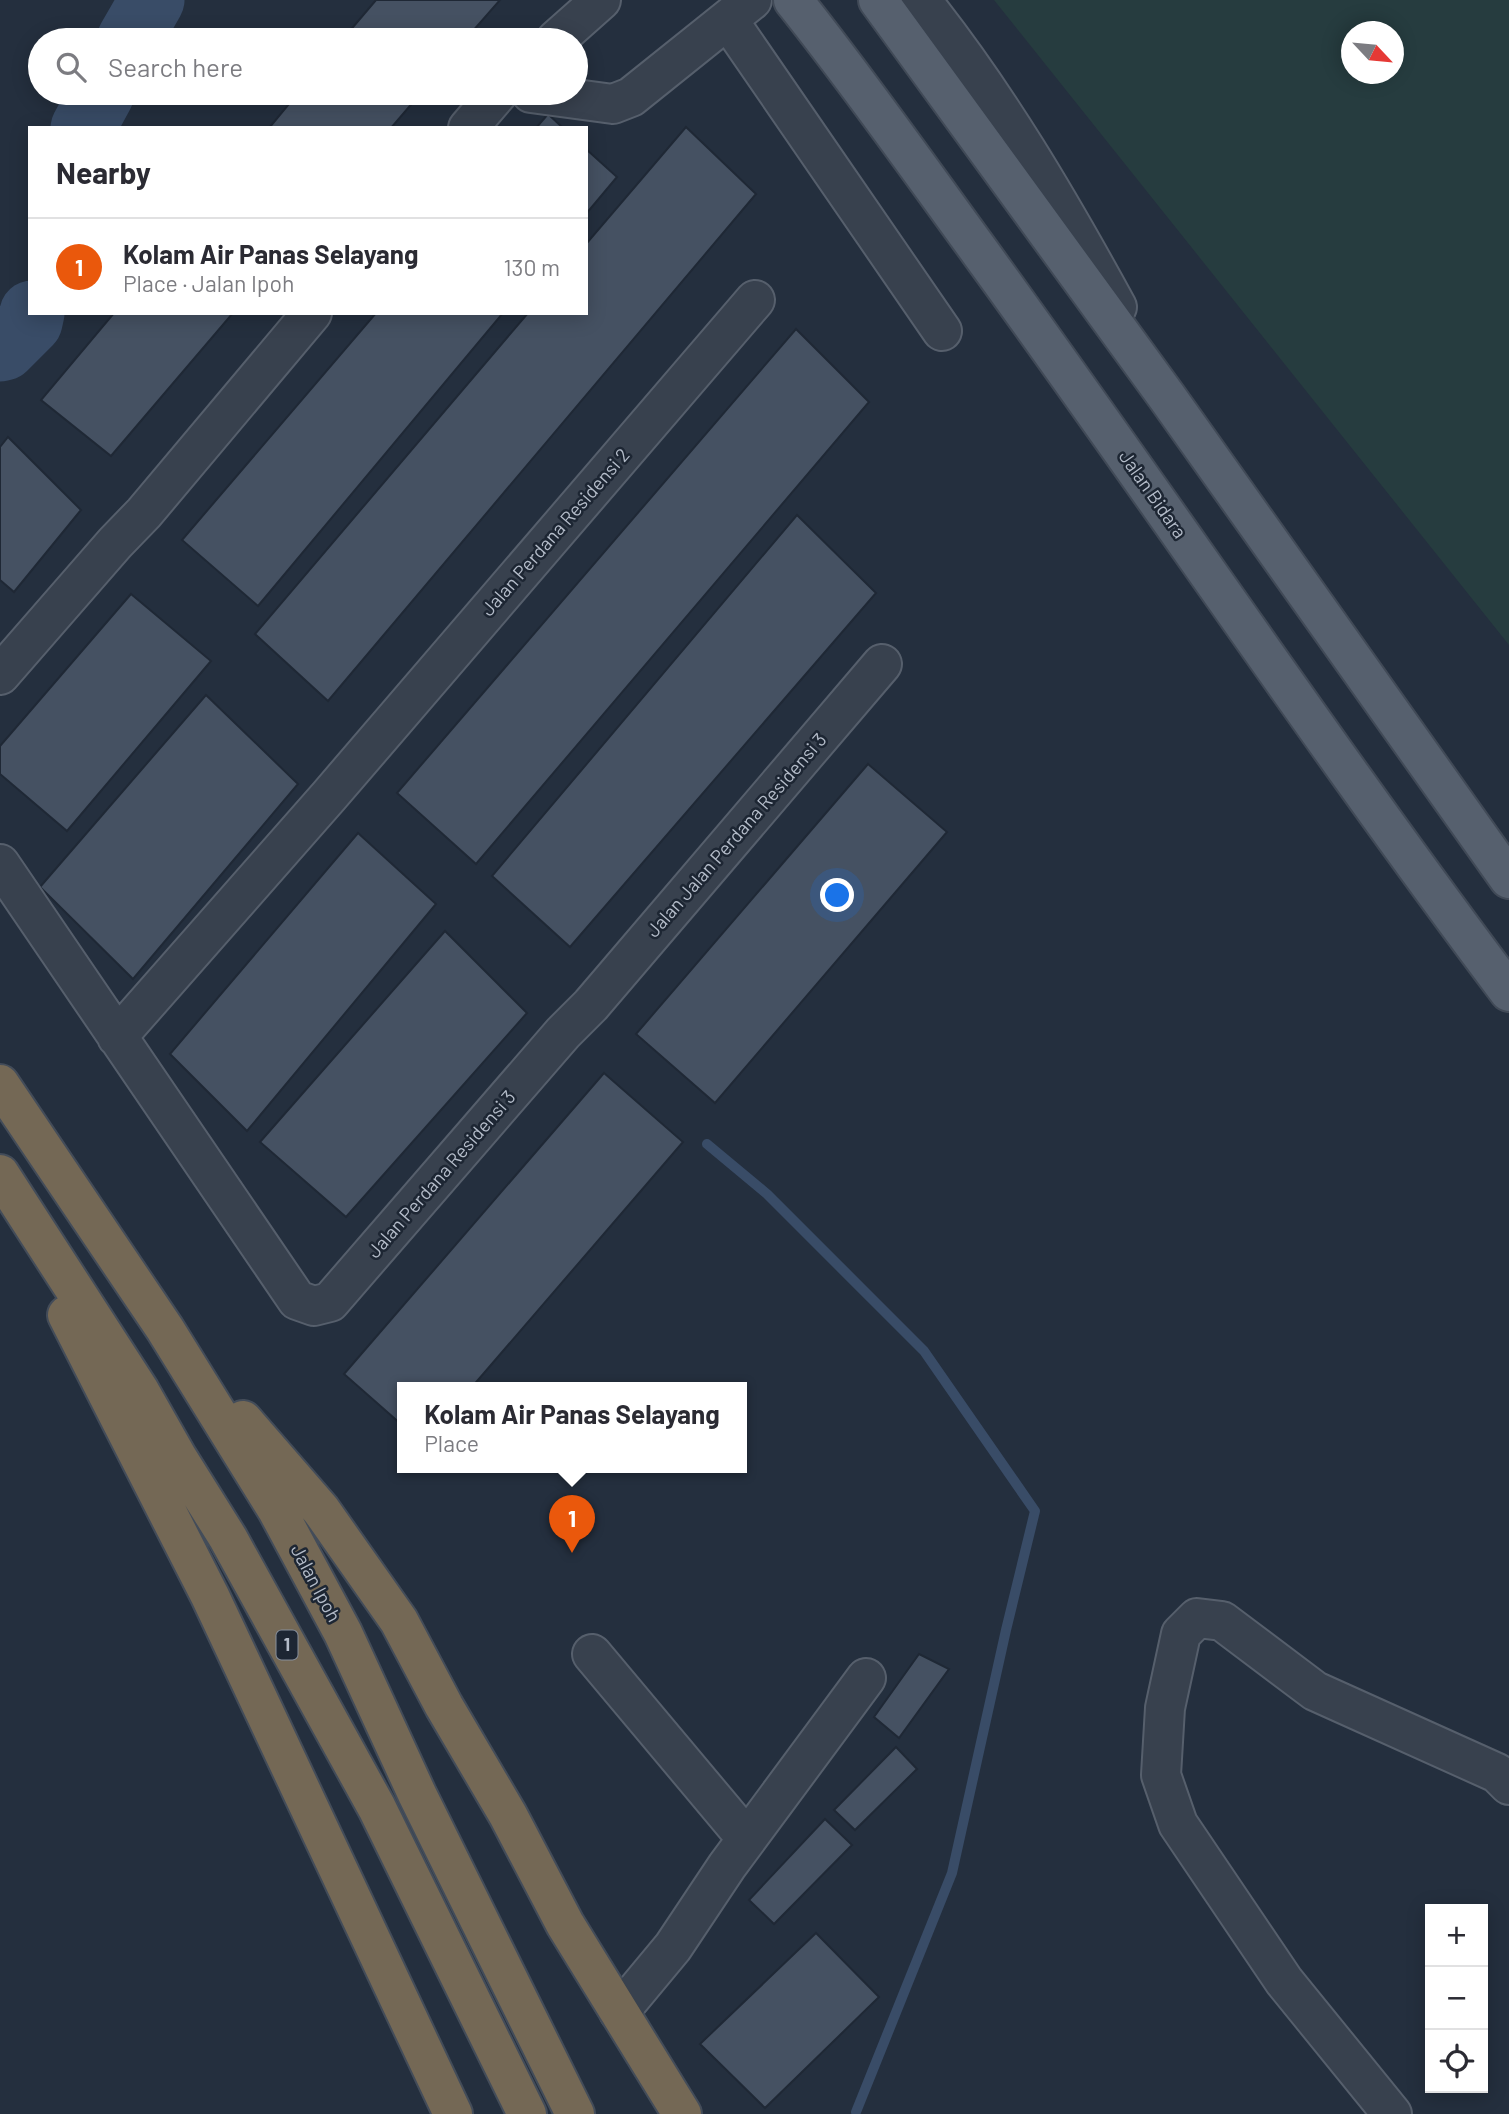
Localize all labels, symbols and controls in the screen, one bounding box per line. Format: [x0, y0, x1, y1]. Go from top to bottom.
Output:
north arrow [1341, 21, 1404, 84]
search box [28, 28, 588, 105]
icon: search [52, 48, 90, 86]
text: Search here [108, 51, 243, 82]
text: Nearby [56, 154, 151, 190]
text: Kolam Air Panas Selayang [123, 238, 419, 269]
text: 1 [75, 253, 83, 281]
text: 130 m [503, 253, 560, 281]
text: Place · Jalan Ipoh [123, 269, 294, 297]
street label: Jalan Perdana Residensi 2 [476, 443, 634, 620]
street label: Jalan Bidara [1115, 445, 1192, 542]
street label: Jalan Jalan Perdana Residensi 3 [641, 728, 831, 941]
your location [820, 878, 854, 912]
street label: Jalan Perdana Residensi 3 [362, 1085, 520, 1262]
popup [397, 1382, 747, 1473]
text: Kolam Air Panas Selayang [424, 1398, 720, 1429]
text: Place [424, 1429, 479, 1457]
pin: 1 [549, 1495, 595, 1553]
street label: Jalan Ipoh [286, 1540, 346, 1626]
road number: 1 [276, 1630, 298, 1660]
map controls [1425, 1904, 1488, 2093]
button: + [1425, 1904, 1488, 1967]
button: − [1425, 1967, 1488, 2030]
button: locate [1425, 2030, 1488, 2093]

